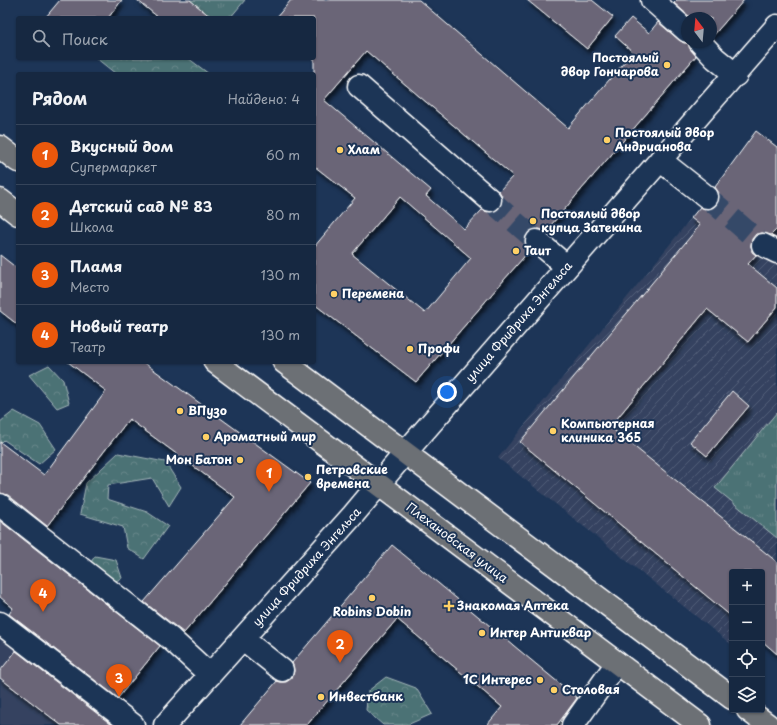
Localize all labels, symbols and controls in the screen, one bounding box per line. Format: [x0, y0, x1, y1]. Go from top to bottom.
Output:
north arrow [681, 12, 717, 48]
search box [16, 16, 316, 60]
icon: search [30, 27, 52, 49]
text: Поиск [62, 27, 108, 50]
place label: Постоялый двор Гончарова [561, 48, 659, 80]
marker: Постоялый двор Гончарова [662, 60, 672, 70]
text: Рядом [32, 85, 87, 111]
text: Найдено: 4 [228, 89, 300, 108]
place label: Постоялый двор Андрианова [614, 123, 715, 155]
text: Вкусный дом [70, 134, 173, 157]
marker: Постоялый двор Андрианова [602, 135, 612, 145]
place label: Хлам [348, 140, 380, 158]
text: 1 [42, 145, 48, 164]
text: 60 m [266, 145, 300, 164]
marker: Хлам [335, 145, 345, 155]
text: Супермаркет [70, 157, 157, 176]
text: Детский сад № 83 [70, 194, 213, 217]
place label: Постоялый двор купца Затекина [541, 204, 643, 236]
text: 2 [40, 205, 50, 224]
text: 80 m [266, 205, 300, 224]
marker: Постоялый двор купца Затекина [528, 216, 538, 226]
text: Школа [70, 217, 114, 236]
place label: Таит [524, 241, 552, 259]
marker: Таит [511, 246, 521, 256]
text: Пламя [70, 254, 122, 277]
street label: улица Фридриха Энгельса [461, 257, 576, 386]
text: 3 [41, 265, 49, 284]
text: 130 m [261, 265, 300, 284]
text: Место [70, 277, 110, 296]
place label: Перемена [342, 284, 404, 302]
marker: Перемена [329, 289, 339, 299]
text: Новый театр [70, 314, 168, 337]
text: 4 [41, 325, 49, 344]
text: 130 m [261, 325, 300, 344]
text: Театр [70, 337, 106, 356]
place label: Профи [418, 339, 460, 357]
marker: Профи [405, 344, 415, 354]
your location [437, 382, 457, 402]
place label: ВПузо [188, 401, 227, 419]
marker: ВПузо [175, 406, 185, 416]
place label: Компьютерная клиника 365 [561, 414, 655, 446]
marker: Компьютерная клиника 365 [548, 426, 558, 436]
place label: Ароматный мир [213, 427, 316, 445]
marker: Ароматный мир [201, 432, 211, 442]
place label: Мон Батон [166, 450, 232, 468]
marker: Мон Батон [235, 455, 245, 465]
pin: 1 [256, 459, 282, 492]
place label: Петровские времена [316, 460, 388, 492]
marker: Петровские времена [303, 472, 313, 482]
street label: Плехановская улица [403, 498, 513, 587]
street label: улица Фридриха Энгельса [248, 502, 365, 630]
map controls [729, 569, 765, 713]
button: + [729, 569, 765, 605]
pin: 4 [30, 579, 56, 612]
marker: Robins Dobin [367, 593, 377, 603]
place label: Знакомая Аптека [456, 596, 569, 614]
marker: Знакомая Аптека [444, 601, 454, 611]
place label: Robins Dobin [333, 602, 411, 620]
button: − [729, 605, 765, 641]
place label: Интер Антиквар [490, 623, 592, 641]
marker: Интер Антиквар [477, 628, 487, 638]
pin: 2 [327, 630, 353, 663]
button: locate [729, 641, 765, 677]
pin: 3 [106, 664, 132, 697]
place label: 1С Интерес [463, 670, 532, 688]
marker: 1С Интерес [535, 675, 545, 685]
button: layers [729, 677, 765, 713]
place label: Столовая [562, 680, 620, 698]
marker: Столовая [549, 685, 559, 695]
place label: Инвестбанк [329, 687, 403, 705]
marker: Инвестбанк [316, 692, 326, 702]

